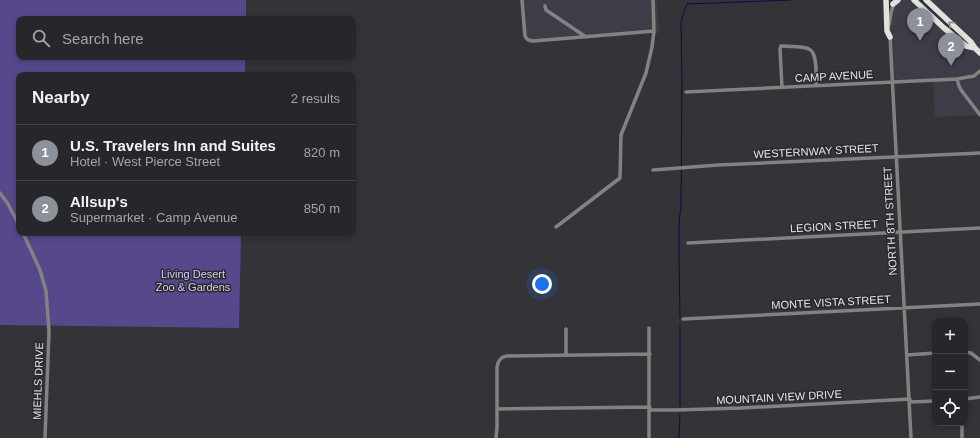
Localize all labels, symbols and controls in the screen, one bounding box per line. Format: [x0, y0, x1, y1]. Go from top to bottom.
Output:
pin: 1 [907, 8, 933, 41]
search box [16, 16, 356, 60]
one-way arrow [948, 21, 956, 28]
icon: search [30, 27, 52, 49]
text: Search here [62, 30, 144, 47]
pin: 2 [938, 33, 964, 66]
street label: CAMP AVENUE [795, 68, 873, 84]
text: Nearby [32, 88, 90, 107]
text: 2 results [291, 91, 340, 106]
text: U.S. Travelers Inn and Suites [70, 137, 276, 154]
street label: WESTERNWAY STREET [753, 142, 879, 160]
text: 1 [41, 145, 49, 160]
text: 820 m [304, 145, 340, 160]
text: Hotel · West Pierce Street [70, 154, 220, 169]
street label: NORTH 8TH STREET [881, 166, 899, 276]
text: Allsup's [70, 193, 128, 210]
text: 2 [41, 201, 49, 216]
text: 850 m [304, 201, 340, 216]
text: Supermarket · Camp Avenue [70, 210, 237, 225]
street label: LEGION STREET [790, 218, 879, 234]
park label: Living Desert Zoo & Gardens [156, 268, 231, 293]
your location [532, 274, 552, 294]
street label: MONTE VISTA STREET [771, 293, 891, 311]
map controls [932, 318, 968, 426]
button: + [932, 318, 968, 354]
street label: MIEHLS DRIVE [31, 342, 45, 420]
button: − [932, 354, 968, 390]
street label: MOUNTAIN VIEW DRIVE [716, 388, 842, 406]
button: locate [932, 390, 968, 426]

